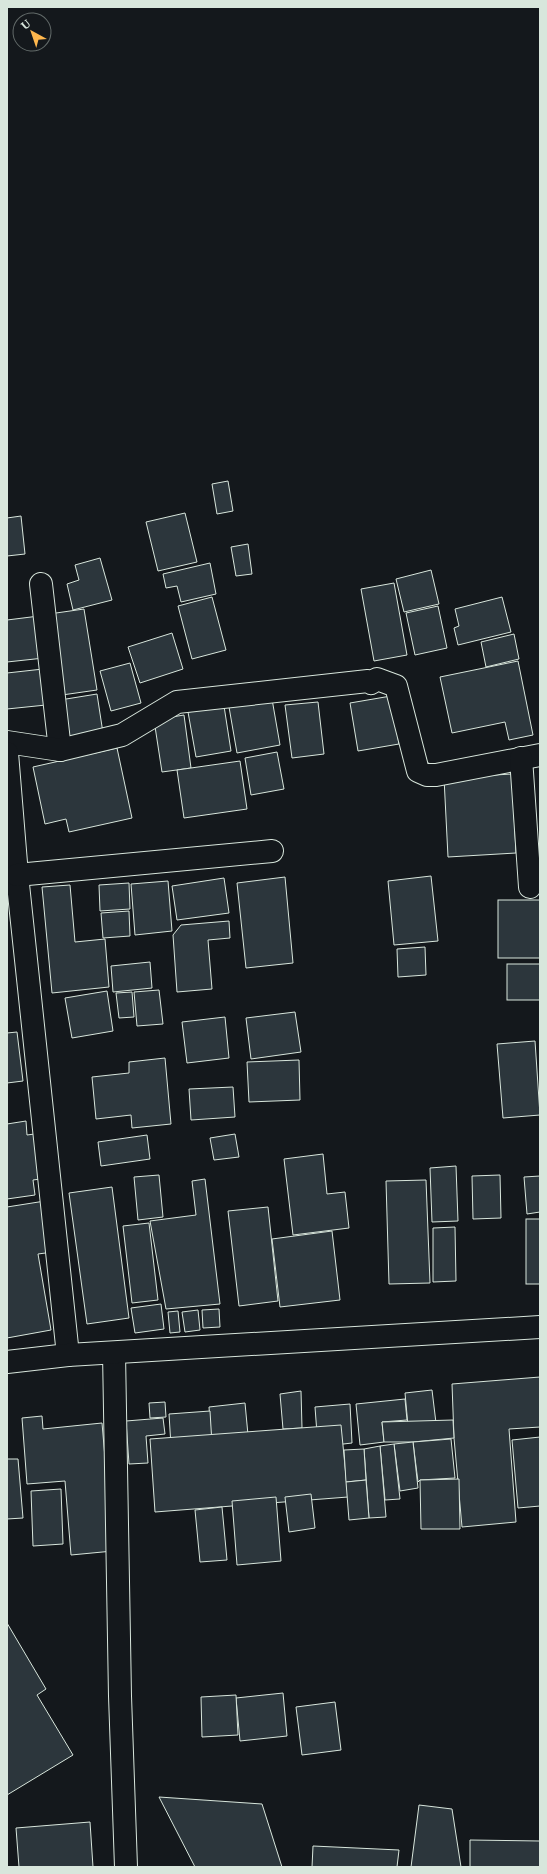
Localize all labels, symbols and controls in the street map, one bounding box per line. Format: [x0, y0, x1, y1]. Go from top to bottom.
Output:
north arrow [12, 12, 52, 52]
text: U [18, 16, 34, 32]

